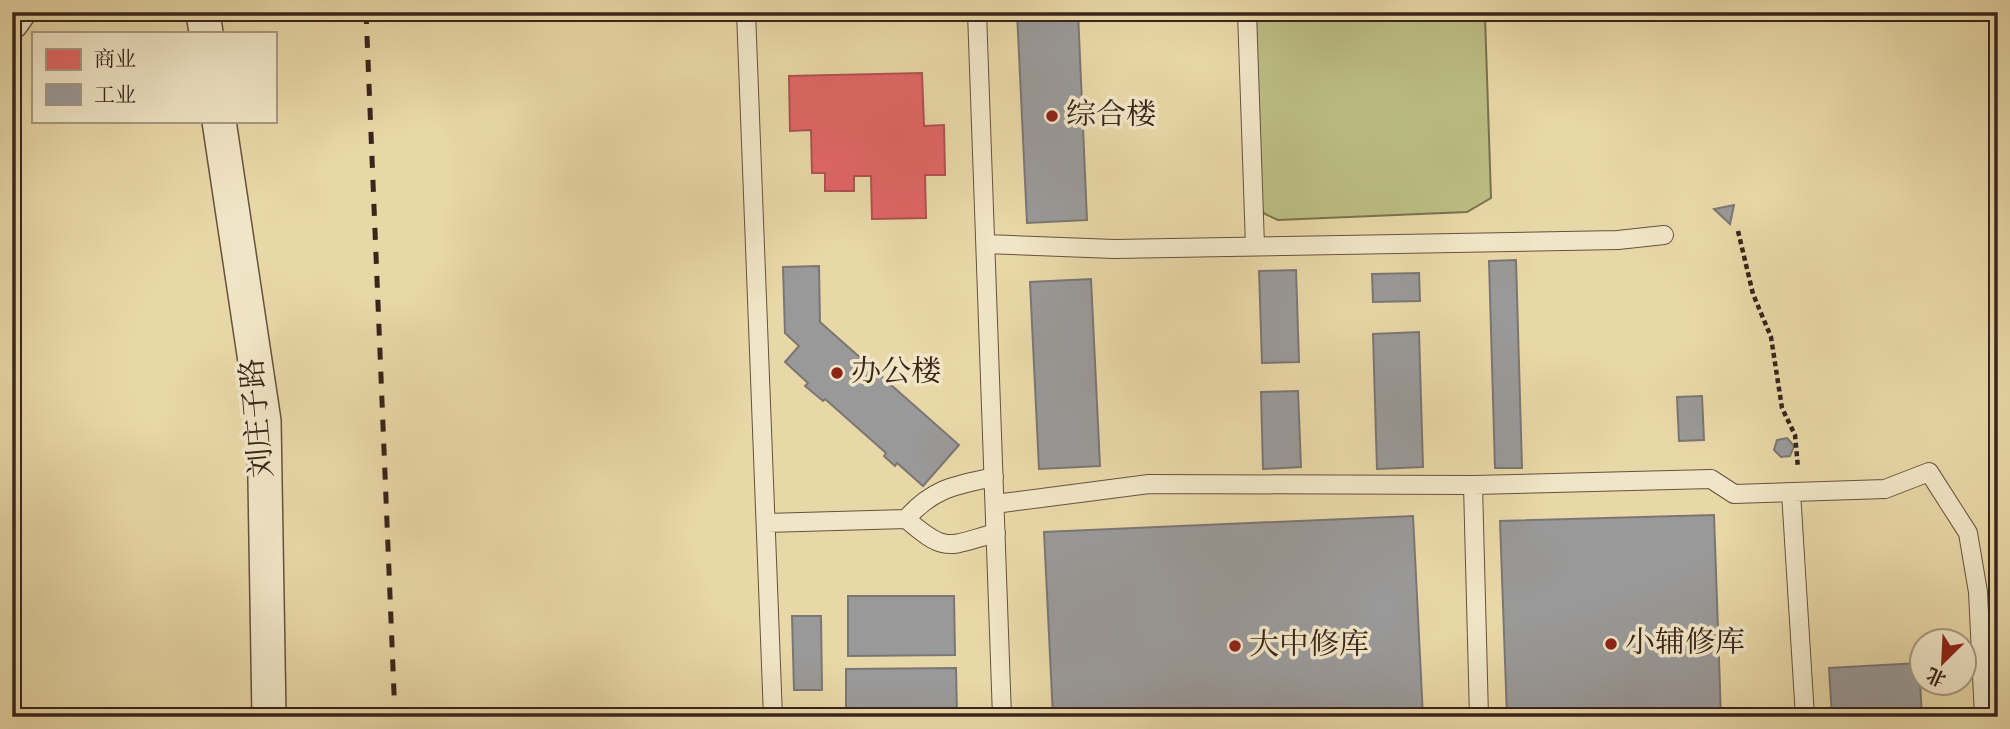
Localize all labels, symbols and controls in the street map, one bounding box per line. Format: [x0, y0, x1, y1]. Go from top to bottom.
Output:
legend [32, 32, 276, 122]
text: 商业 [94, 46, 136, 76]
text: 工业 [94, 82, 136, 112]
place label: 综合楼 [1066, 95, 1156, 138]
marker: 综合楼 [1044, 108, 1060, 124]
place label: 办公楼 [851, 352, 941, 395]
street label: 刘庄子路 [232, 356, 286, 480]
marker: 办公楼 [829, 365, 845, 381]
place label: 小辅修库 [1625, 623, 1745, 666]
place label: 大中修库 [1249, 625, 1369, 668]
north arrow [1909, 628, 1979, 698]
marker: 小辅修库 [1603, 636, 1619, 652]
marker: 大中修库 [1227, 638, 1243, 654]
text: 北 [1923, 659, 1951, 691]

